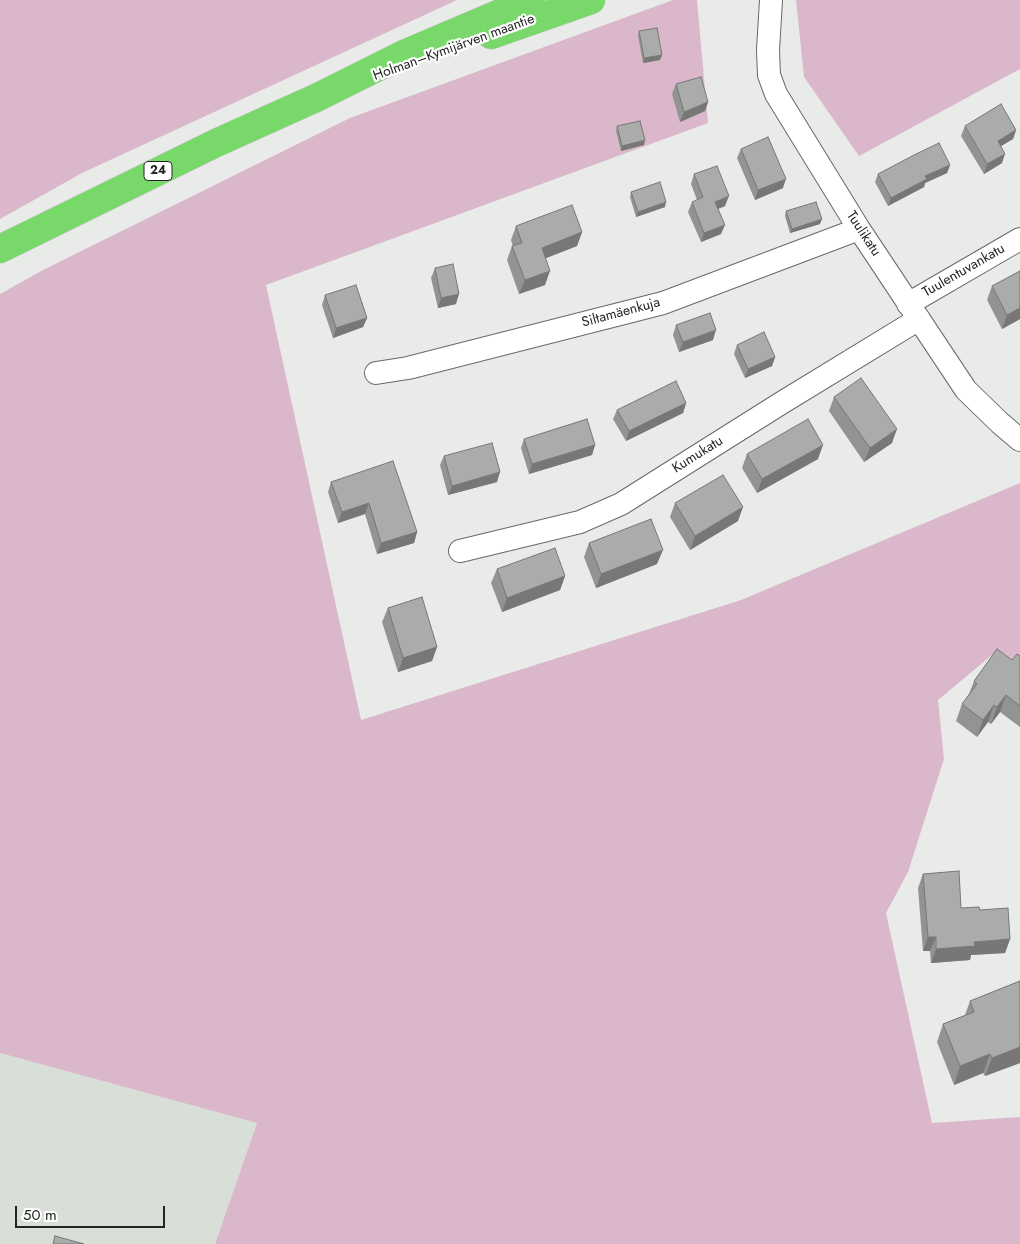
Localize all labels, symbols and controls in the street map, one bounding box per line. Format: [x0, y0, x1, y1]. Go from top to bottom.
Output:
street label: Holman–Kymijärven maantie [371, 11, 537, 85]
road number: 24 [144, 162, 172, 180]
street label: Tuulikatu [842, 208, 884, 260]
street label: Tuulentuvankatu [920, 241, 1008, 301]
street label: Siltamäenkuja [580, 294, 662, 332]
street label: Kumukatu [670, 433, 726, 477]
scale bar [18, 1196, 168, 1228]
text: 50 m [23, 1204, 57, 1226]

